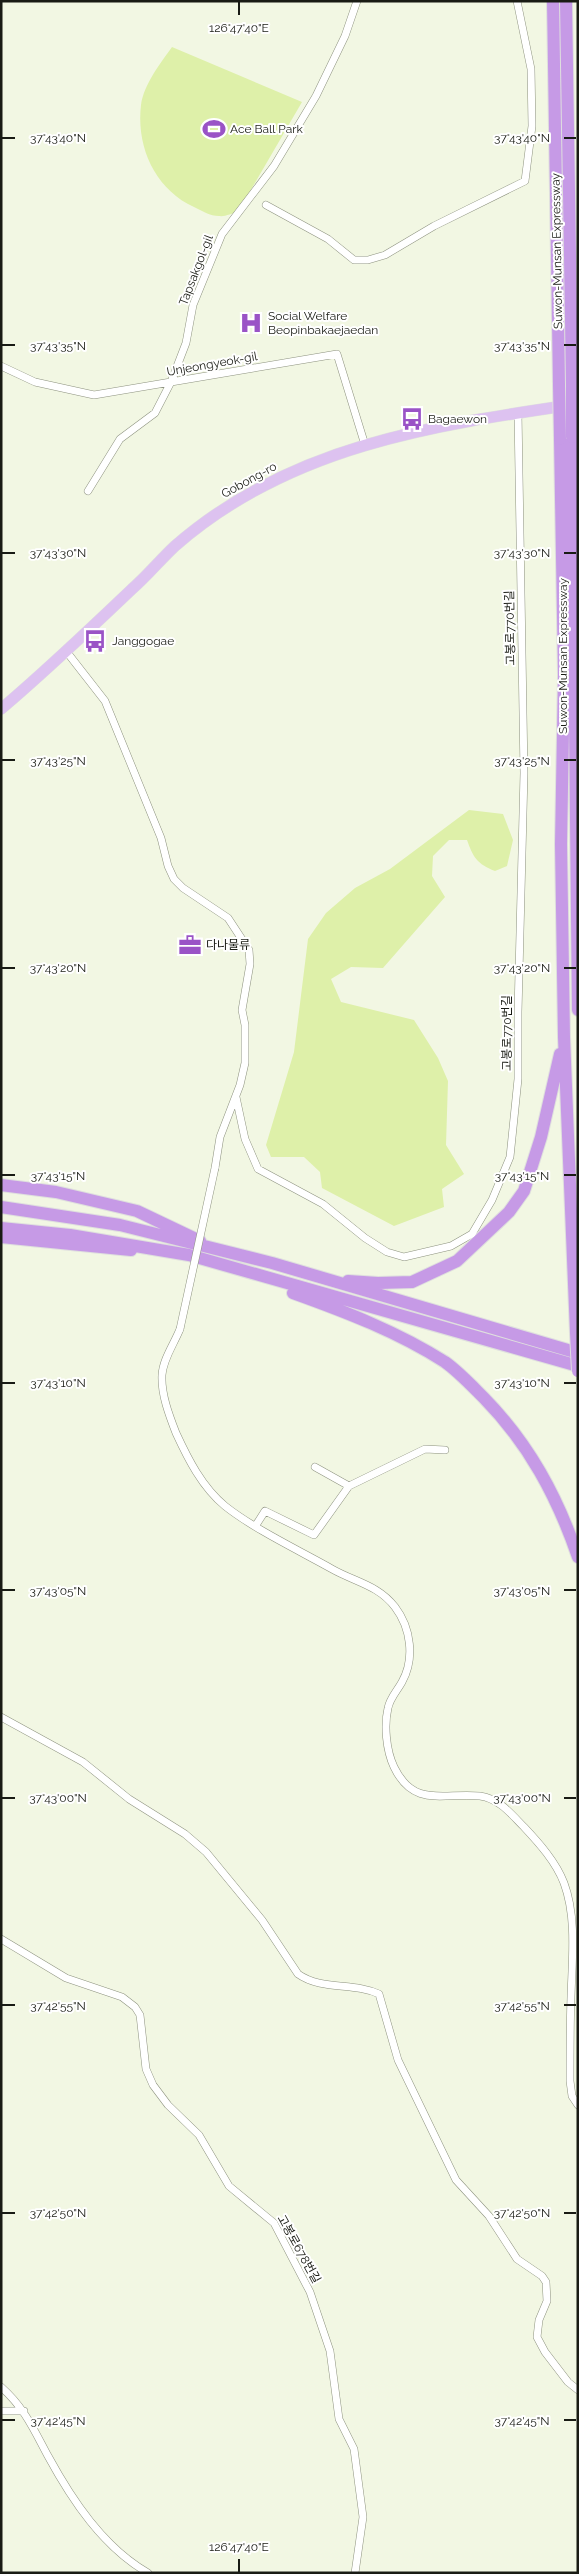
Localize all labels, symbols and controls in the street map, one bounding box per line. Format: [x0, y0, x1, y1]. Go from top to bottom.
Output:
text: 126°47'40"E [209, 21, 269, 35]
sports icon: Ace Ball Park [201, 116, 227, 142]
place label: Ace Ball Park [230, 122, 303, 136]
text: 37°43'40"N [30, 131, 86, 145]
text: 37°43'40"N [494, 131, 550, 145]
street label: Suwon-Munsan Expressway [549, 172, 565, 329]
street label: Tapsakgol-gil [176, 232, 216, 307]
place label: Social Welfare Beopinbakaejaedan [268, 309, 378, 337]
hospital icon: Social Welfare Beopinbakaejaedan [238, 310, 264, 336]
text: 37°43'35"N [30, 339, 86, 353]
text: 37°43'35"N [494, 339, 550, 353]
street label: Unjeongyeok-gil [166, 349, 259, 379]
bus stop icon: Bagaewon [399, 406, 425, 432]
place label: Bagaewon [428, 412, 487, 426]
street label: Gobong-ro [219, 459, 279, 501]
text: 37°43'30"N [30, 546, 86, 560]
text: 37°43'30"N [494, 546, 550, 560]
street label: Suwon-Munsan Expressway [556, 578, 570, 734]
street label: 고봉로770번길 [502, 590, 518, 666]
bus stop icon: Janggogae [82, 628, 108, 654]
place label: Janggogae [112, 634, 174, 648]
text: 37°43'25"N [30, 754, 86, 768]
text: 37°43'25"N [494, 754, 550, 768]
office icon: 다나물류 [177, 932, 203, 958]
place label: 다나물류 [206, 938, 250, 952]
text: 37°43'20"N [30, 961, 86, 975]
text: 37°43'20"N [494, 961, 550, 975]
street label: 고봉로770번길 [500, 995, 514, 1071]
text: 37°43'15"N [31, 1169, 85, 1183]
text: 37°43'15"N [495, 1169, 549, 1183]
text: 37°43'10"N [30, 1376, 86, 1390]
text: 37°43'10"N [494, 1376, 550, 1390]
text: 37°43'05"N [30, 1584, 86, 1598]
text: 37°43'05"N [494, 1584, 550, 1598]
text: 37°43'00"N [29, 1791, 87, 1805]
text: 37°43'00"N [493, 1791, 551, 1805]
text: 37°42'55"N [30, 1999, 86, 2013]
text: 37°42'55"N [494, 1999, 550, 2013]
text: 37°42'50"N [30, 2206, 86, 2220]
text: 37°42'50"N [494, 2206, 550, 2220]
street label: 고봉로678번길 [274, 2212, 324, 2286]
text: 37°42'45"N [30, 2414, 86, 2428]
text: 37°42'45"N [494, 2414, 550, 2428]
text: 126°47'40"E [209, 2540, 269, 2554]

